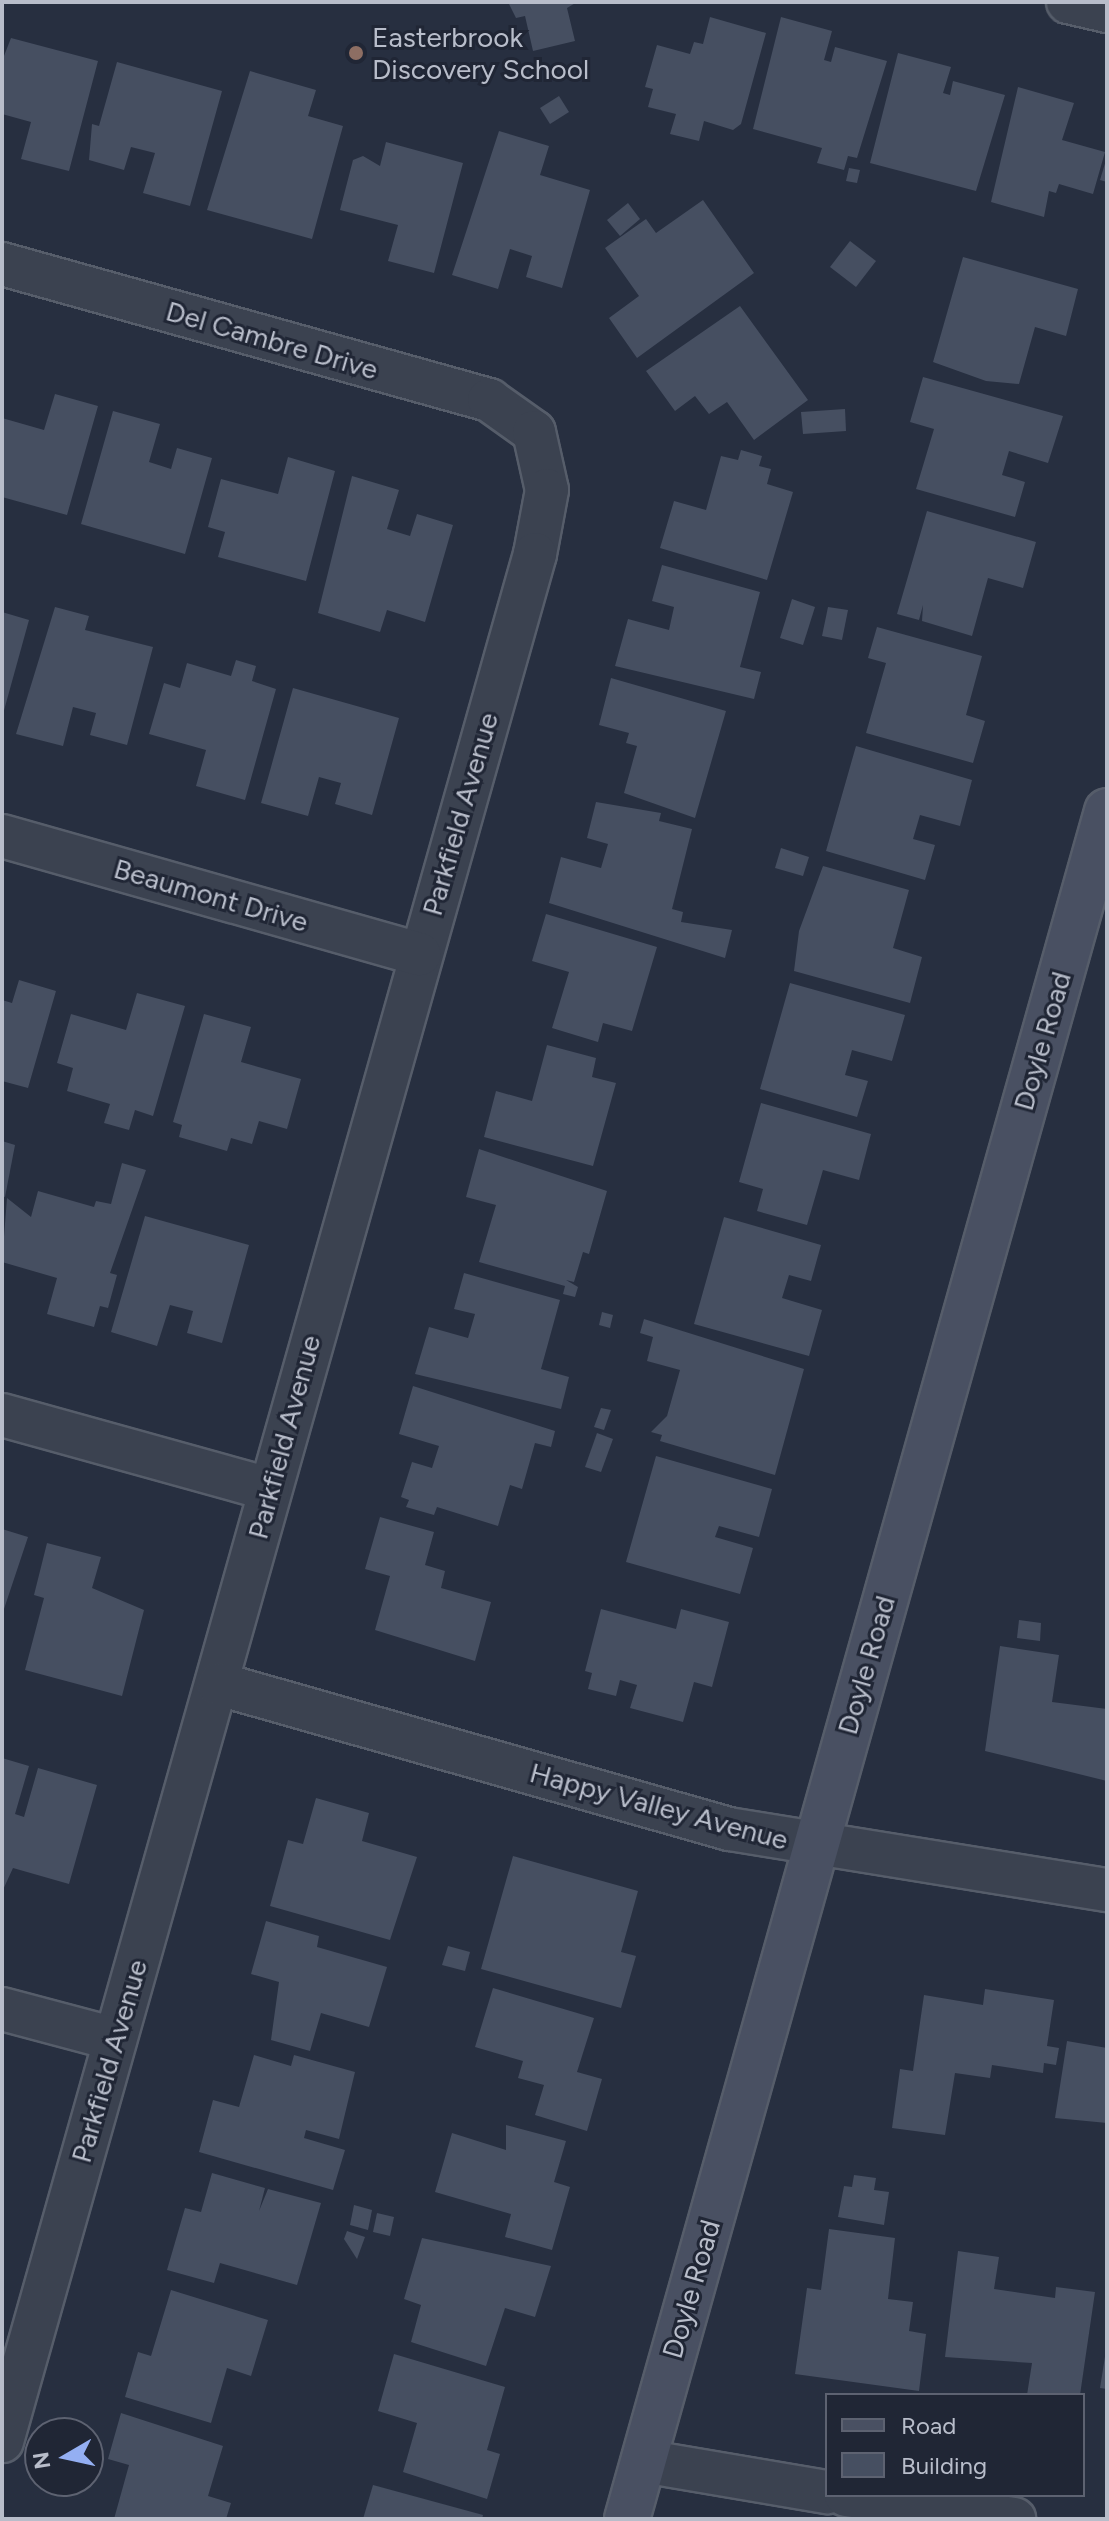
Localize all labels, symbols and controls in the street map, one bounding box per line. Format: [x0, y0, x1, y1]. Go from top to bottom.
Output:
place label: Easterbrook Discovery School [372, 20, 589, 86]
marker: Easterbrook Discovery School [347, 44, 365, 62]
street label: Del Cambre Drive [162, 294, 382, 386]
street label: Parkfield Avenue [415, 709, 505, 919]
street label: Beaumont Drive [110, 851, 312, 939]
street label: Doyle Road [1006, 968, 1078, 1114]
street label: Parkfield Avenue [241, 1331, 327, 1543]
street label: Doyle Road [830, 1592, 902, 1738]
street label: Happy Valley Avenue [526, 1755, 792, 1857]
street label: Parkfield Avenue [64, 1956, 154, 2166]
street label: Doyle Road [655, 2216, 727, 2362]
legend [825, 2393, 1085, 2497]
text: Road [901, 2411, 956, 2440]
north arrow [24, 2417, 104, 2497]
text: N [27, 2450, 56, 2471]
text: Building [901, 2451, 987, 2480]

